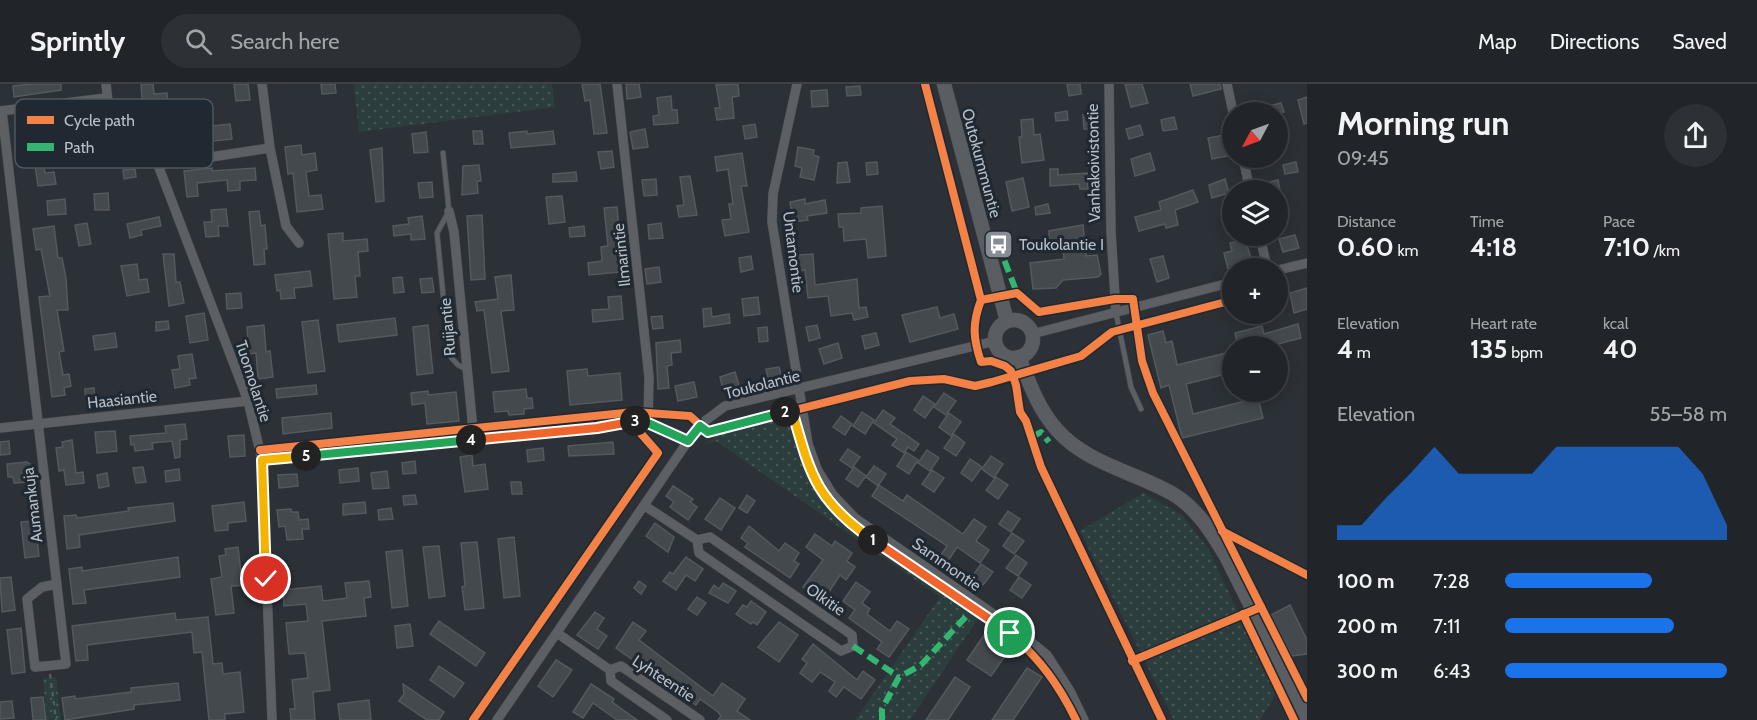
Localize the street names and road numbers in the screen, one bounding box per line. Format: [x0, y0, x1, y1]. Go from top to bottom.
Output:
street label: Vanhakoivistontie [1083, 103, 1104, 223]
street label: Outokummuntie [958, 106, 1005, 220]
street label: Untamontie [779, 210, 808, 294]
street label: Ilmarintie [609, 222, 634, 288]
street label: Ruijantie [436, 297, 459, 357]
street label: Tuomolantie [231, 338, 276, 424]
street label: Toukolantie [722, 366, 802, 403]
street label: Haasiantie [86, 386, 158, 413]
street label: Aumankuja [18, 466, 47, 543]
street label: Sammontie [909, 534, 985, 595]
street label: Olkitie [802, 579, 849, 620]
street label: Lyhteentie [629, 651, 699, 706]

